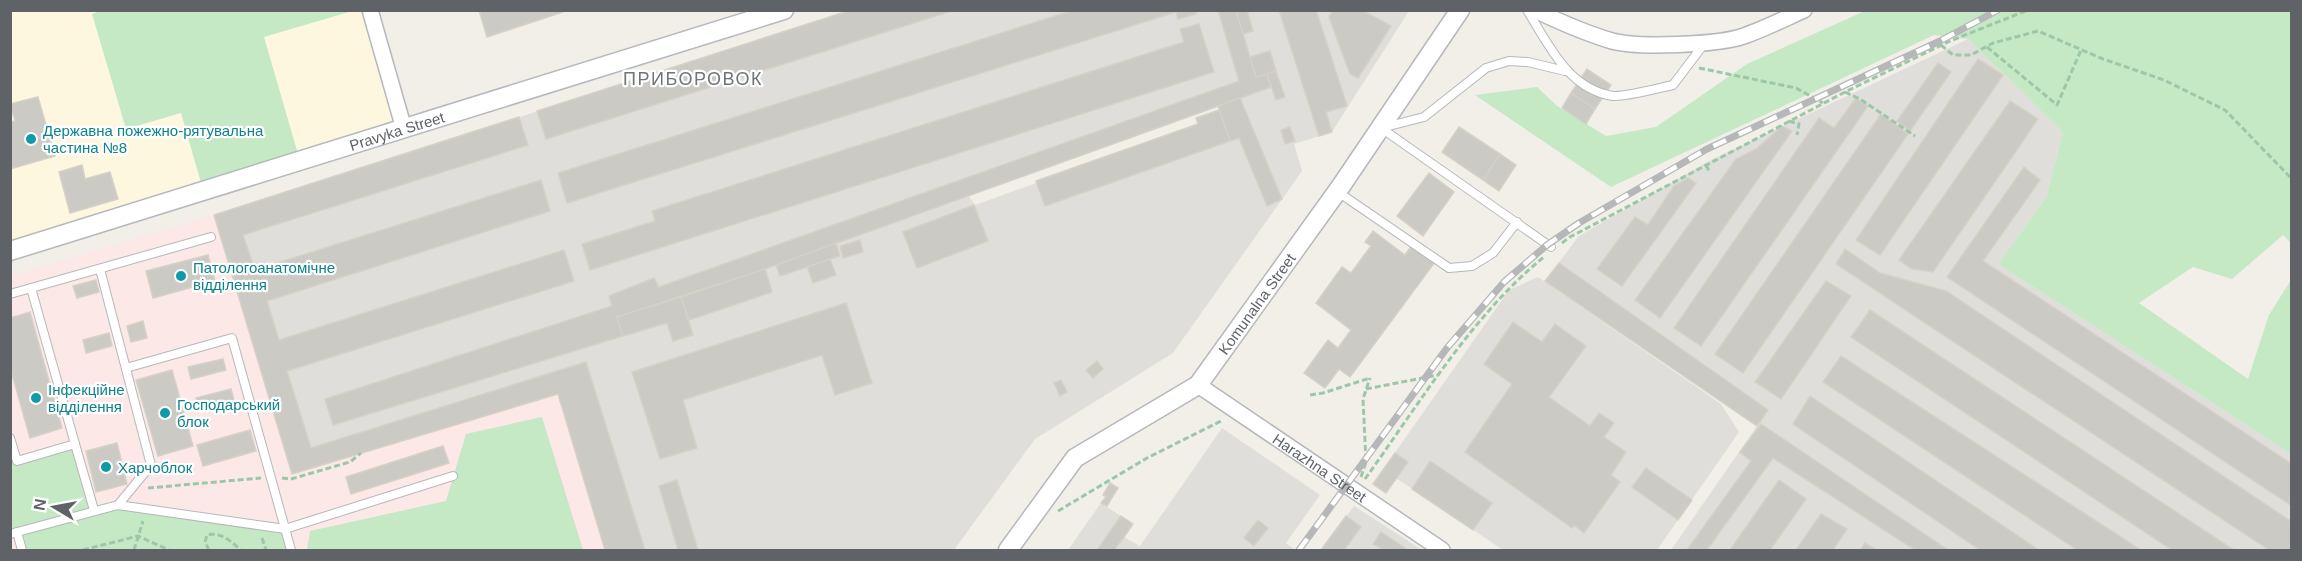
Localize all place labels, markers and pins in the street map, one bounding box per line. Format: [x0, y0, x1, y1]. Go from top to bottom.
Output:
place label: Державна пожежно-рятувальна частина №8 [43, 122, 264, 156]
marker: Державна пожежно-рятувальна частина №8 [24, 132, 38, 146]
place label: Патологоанатомічне відділення [193, 259, 335, 293]
marker: Патологоанатомічне відділення [174, 269, 188, 283]
place label: Інфекційне відділення [48, 381, 125, 415]
marker: Інфекційне відділення [29, 391, 43, 405]
place label: Господарський блок [177, 396, 280, 430]
marker: Господарський блок [158, 406, 172, 420]
place label: Харчоблок [118, 459, 193, 476]
marker: Харчоблок [99, 460, 113, 474]

